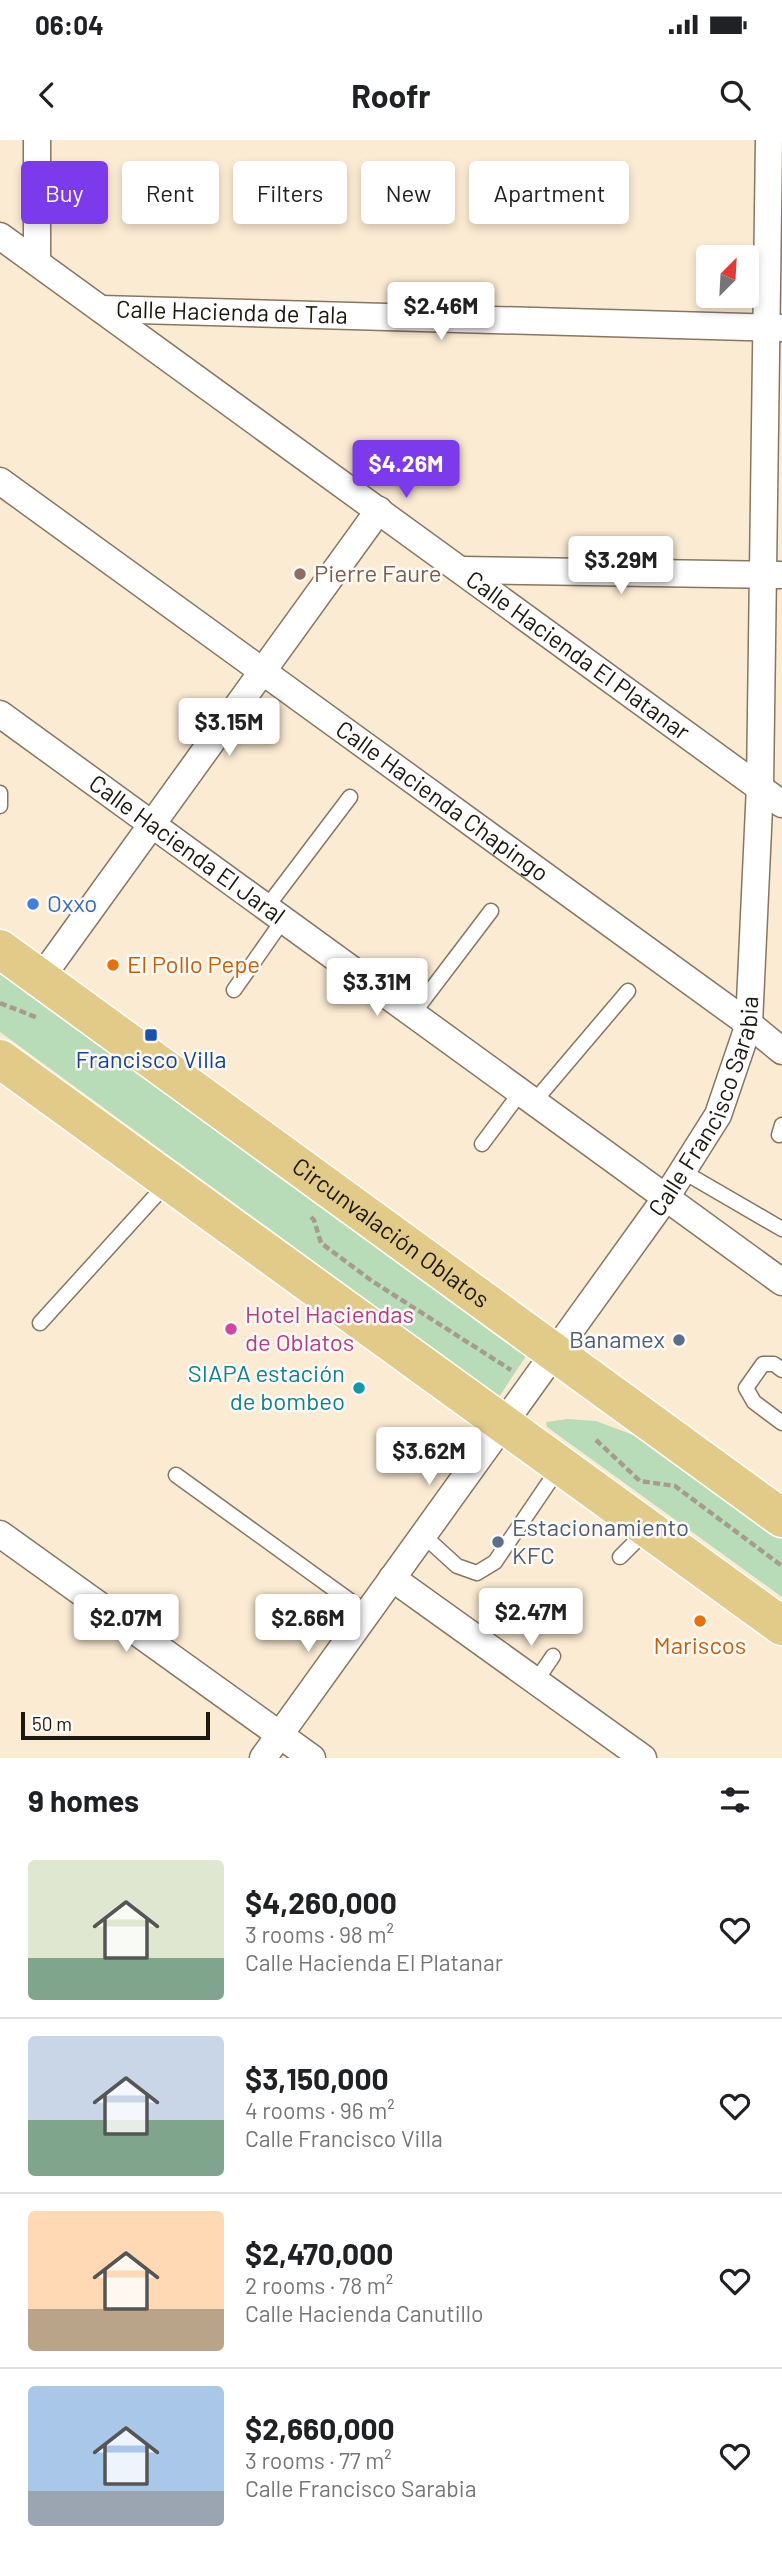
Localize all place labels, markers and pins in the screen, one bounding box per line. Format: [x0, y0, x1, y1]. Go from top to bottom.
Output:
pin: $2.46M [384, 282, 498, 342]
pin: $4.26M [349, 440, 463, 500]
pin: $3.29M [564, 536, 678, 596]
place label: Pierre Faure [314, 558, 441, 587]
marker: Pierre Faure [292, 566, 308, 582]
pin: $3.15M [172, 698, 286, 758]
place label: Oxxo [47, 888, 97, 917]
marker: Oxxo [25, 896, 41, 912]
place label: El Pollo Pepe [127, 949, 260, 978]
marker: El Pollo Pepe [105, 957, 121, 973]
pin: $3.31M [320, 958, 434, 1018]
marker: Francisco Villa [143, 1027, 159, 1043]
place label: Francisco Villa [75, 1044, 227, 1073]
place label: Hotel Haciendas de Oblatos [245, 1299, 414, 1356]
marker: Hotel Haciendas de Oblatos [223, 1321, 239, 1337]
place label: Banamex [569, 1324, 665, 1353]
marker: Banamex [671, 1332, 687, 1348]
place label: SIAPA estación de bombeo [188, 1358, 345, 1415]
marker: SIAPA estación de bombeo [351, 1380, 367, 1396]
pin: $3.62M [372, 1428, 486, 1487]
place label: Estacionamiento KFC [512, 1512, 689, 1569]
marker: Estacionamiento KFC [490, 1534, 506, 1550]
pin: $2.47M [474, 1588, 588, 1648]
pin: $2.07M [69, 1594, 183, 1654]
pin: $2.66M [251, 1594, 365, 1654]
marker: Mariscos [692, 1613, 708, 1629]
place label: Mariscos [654, 1630, 746, 1659]

